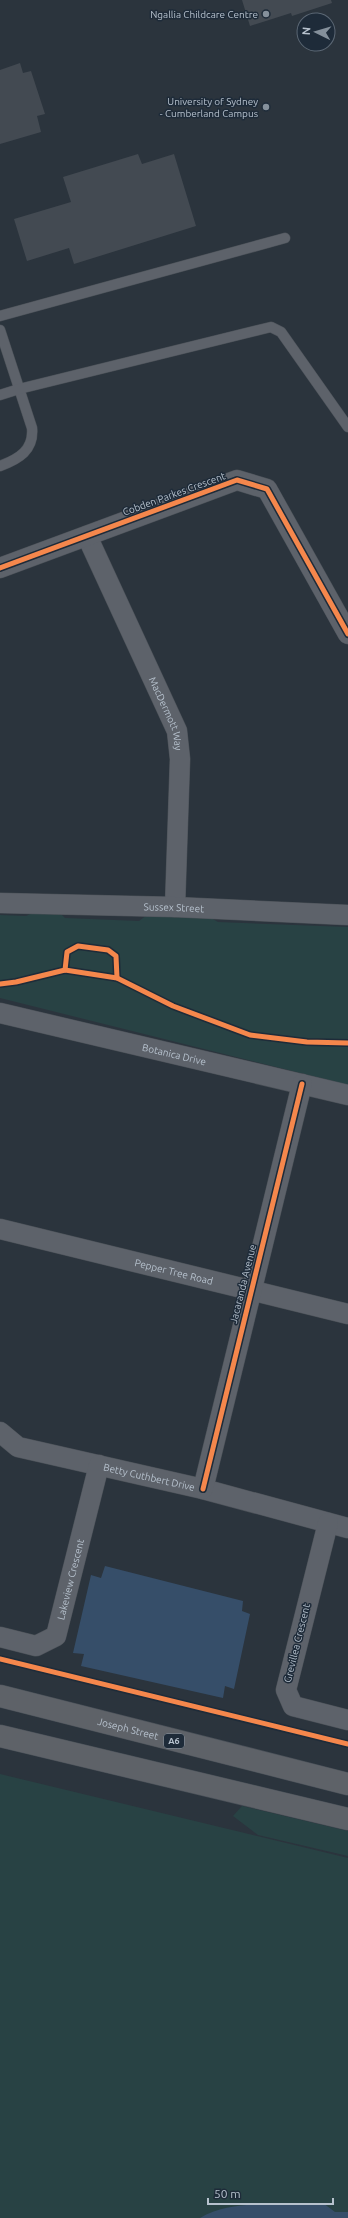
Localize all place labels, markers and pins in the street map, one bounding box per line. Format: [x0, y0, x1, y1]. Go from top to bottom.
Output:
place label: Ngallia Childcare Centre [150, 9, 258, 20]
marker: Ngallia Childcare Centre [261, 9, 271, 19]
place label: University of Sydney - Cumberland Campus [160, 96, 258, 119]
marker: University of Sydney - Cumberland Campus [261, 102, 271, 112]

